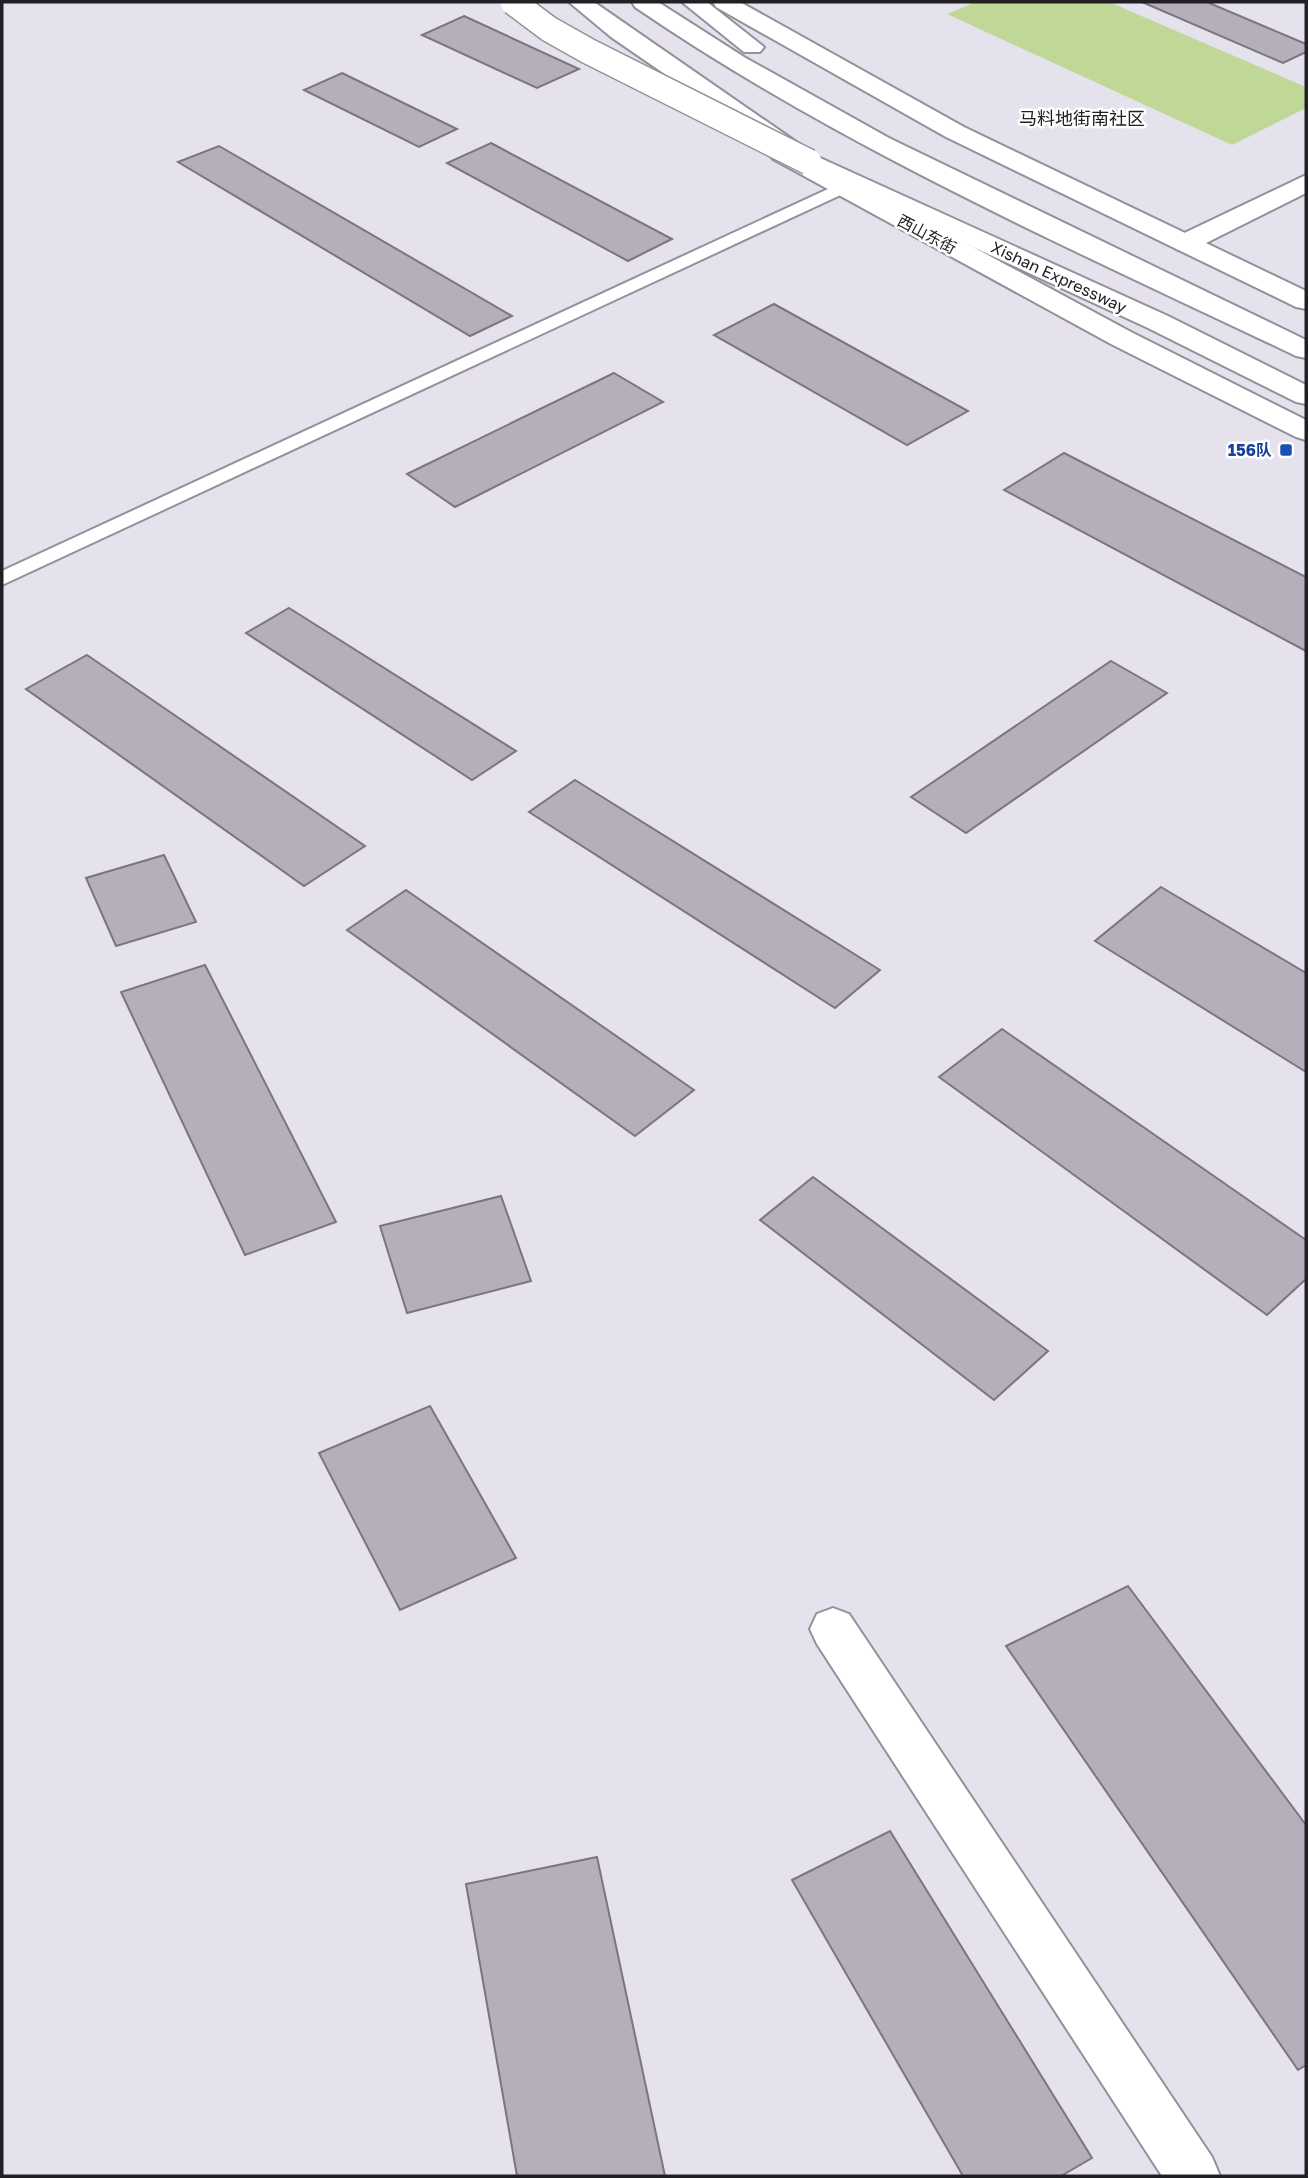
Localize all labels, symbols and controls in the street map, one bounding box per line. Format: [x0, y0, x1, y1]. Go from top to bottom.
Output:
district label: 马料地街南社区 [1019, 107, 1145, 129]
street label: 西山东街 [894, 210, 960, 258]
street label: Xishan Expressway [988, 237, 1130, 317]
place label: 156队 [1228, 440, 1272, 460]
marker: 156队 [1278, 442, 1294, 458]

